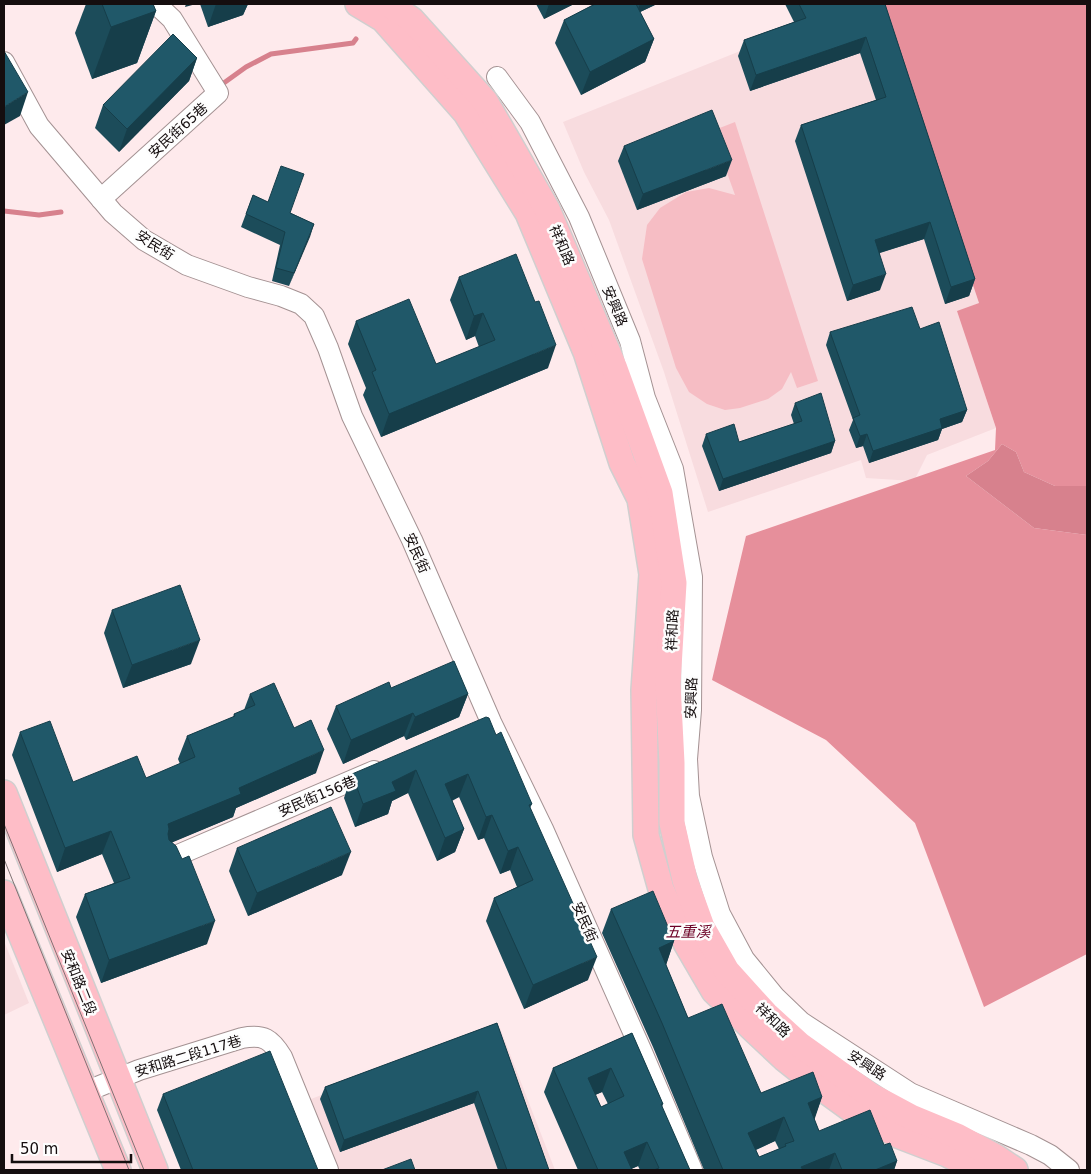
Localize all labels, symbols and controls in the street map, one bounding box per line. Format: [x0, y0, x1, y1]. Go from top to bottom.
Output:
street label: 安民街65巷 [145, 99, 211, 161]
street label: 祥和路 [546, 223, 578, 267]
street label: 安民街 [133, 227, 177, 263]
street label: 安興路 [599, 284, 631, 328]
street label: 安民街 [401, 531, 433, 575]
street label: 祥和路 [663, 609, 681, 651]
street label: 安興路 [682, 677, 700, 719]
street label: 安民街156巷 [276, 772, 358, 820]
street label: 安民街 [569, 900, 601, 944]
water label: 五重溪 [665, 923, 712, 941]
street label: 安和路二段 [58, 947, 100, 1017]
street label: 祥和路 [752, 1000, 794, 1040]
street label: 安和路二段117巷 [133, 1032, 243, 1080]
street label: 安興路 [845, 1047, 889, 1083]
scale bar [12, 1132, 131, 1164]
text: 50 m [20, 1140, 58, 1158]

